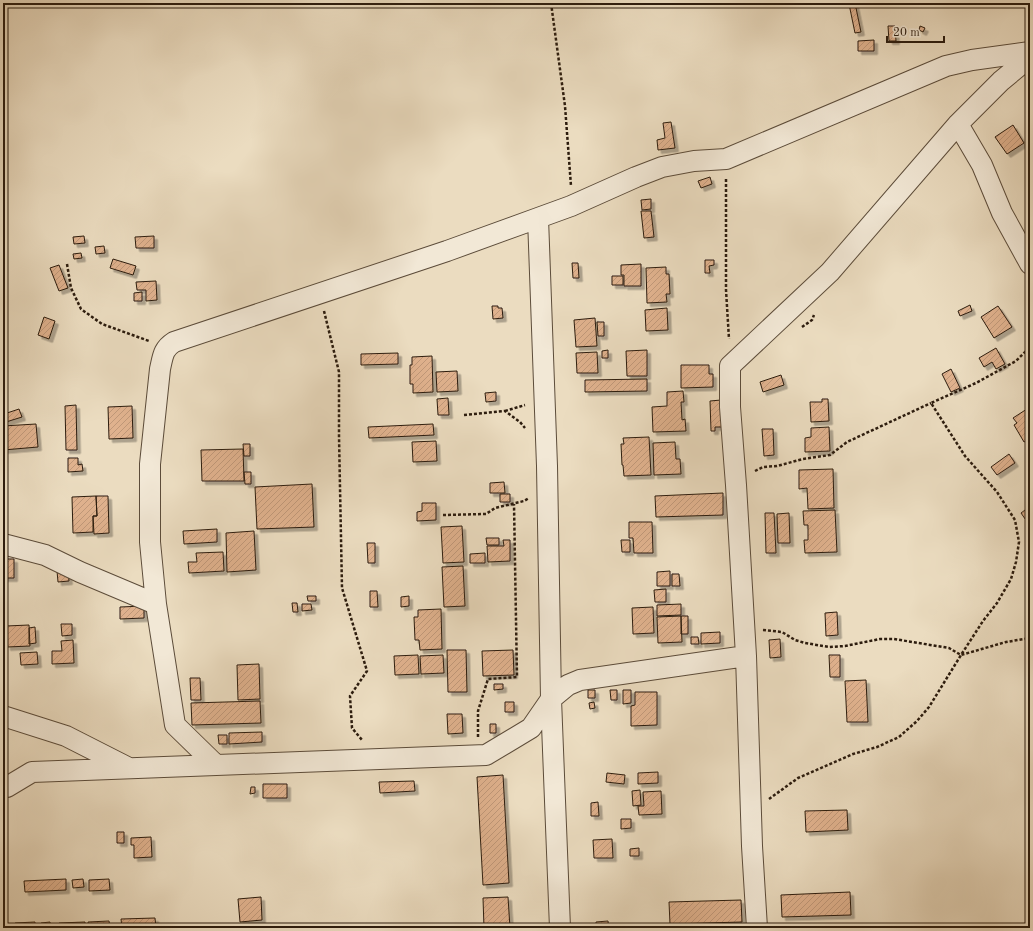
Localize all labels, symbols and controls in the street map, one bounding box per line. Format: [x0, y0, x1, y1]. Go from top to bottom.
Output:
scale bar [887, 18, 944, 44]
text: 20 m [893, 27, 920, 39]

